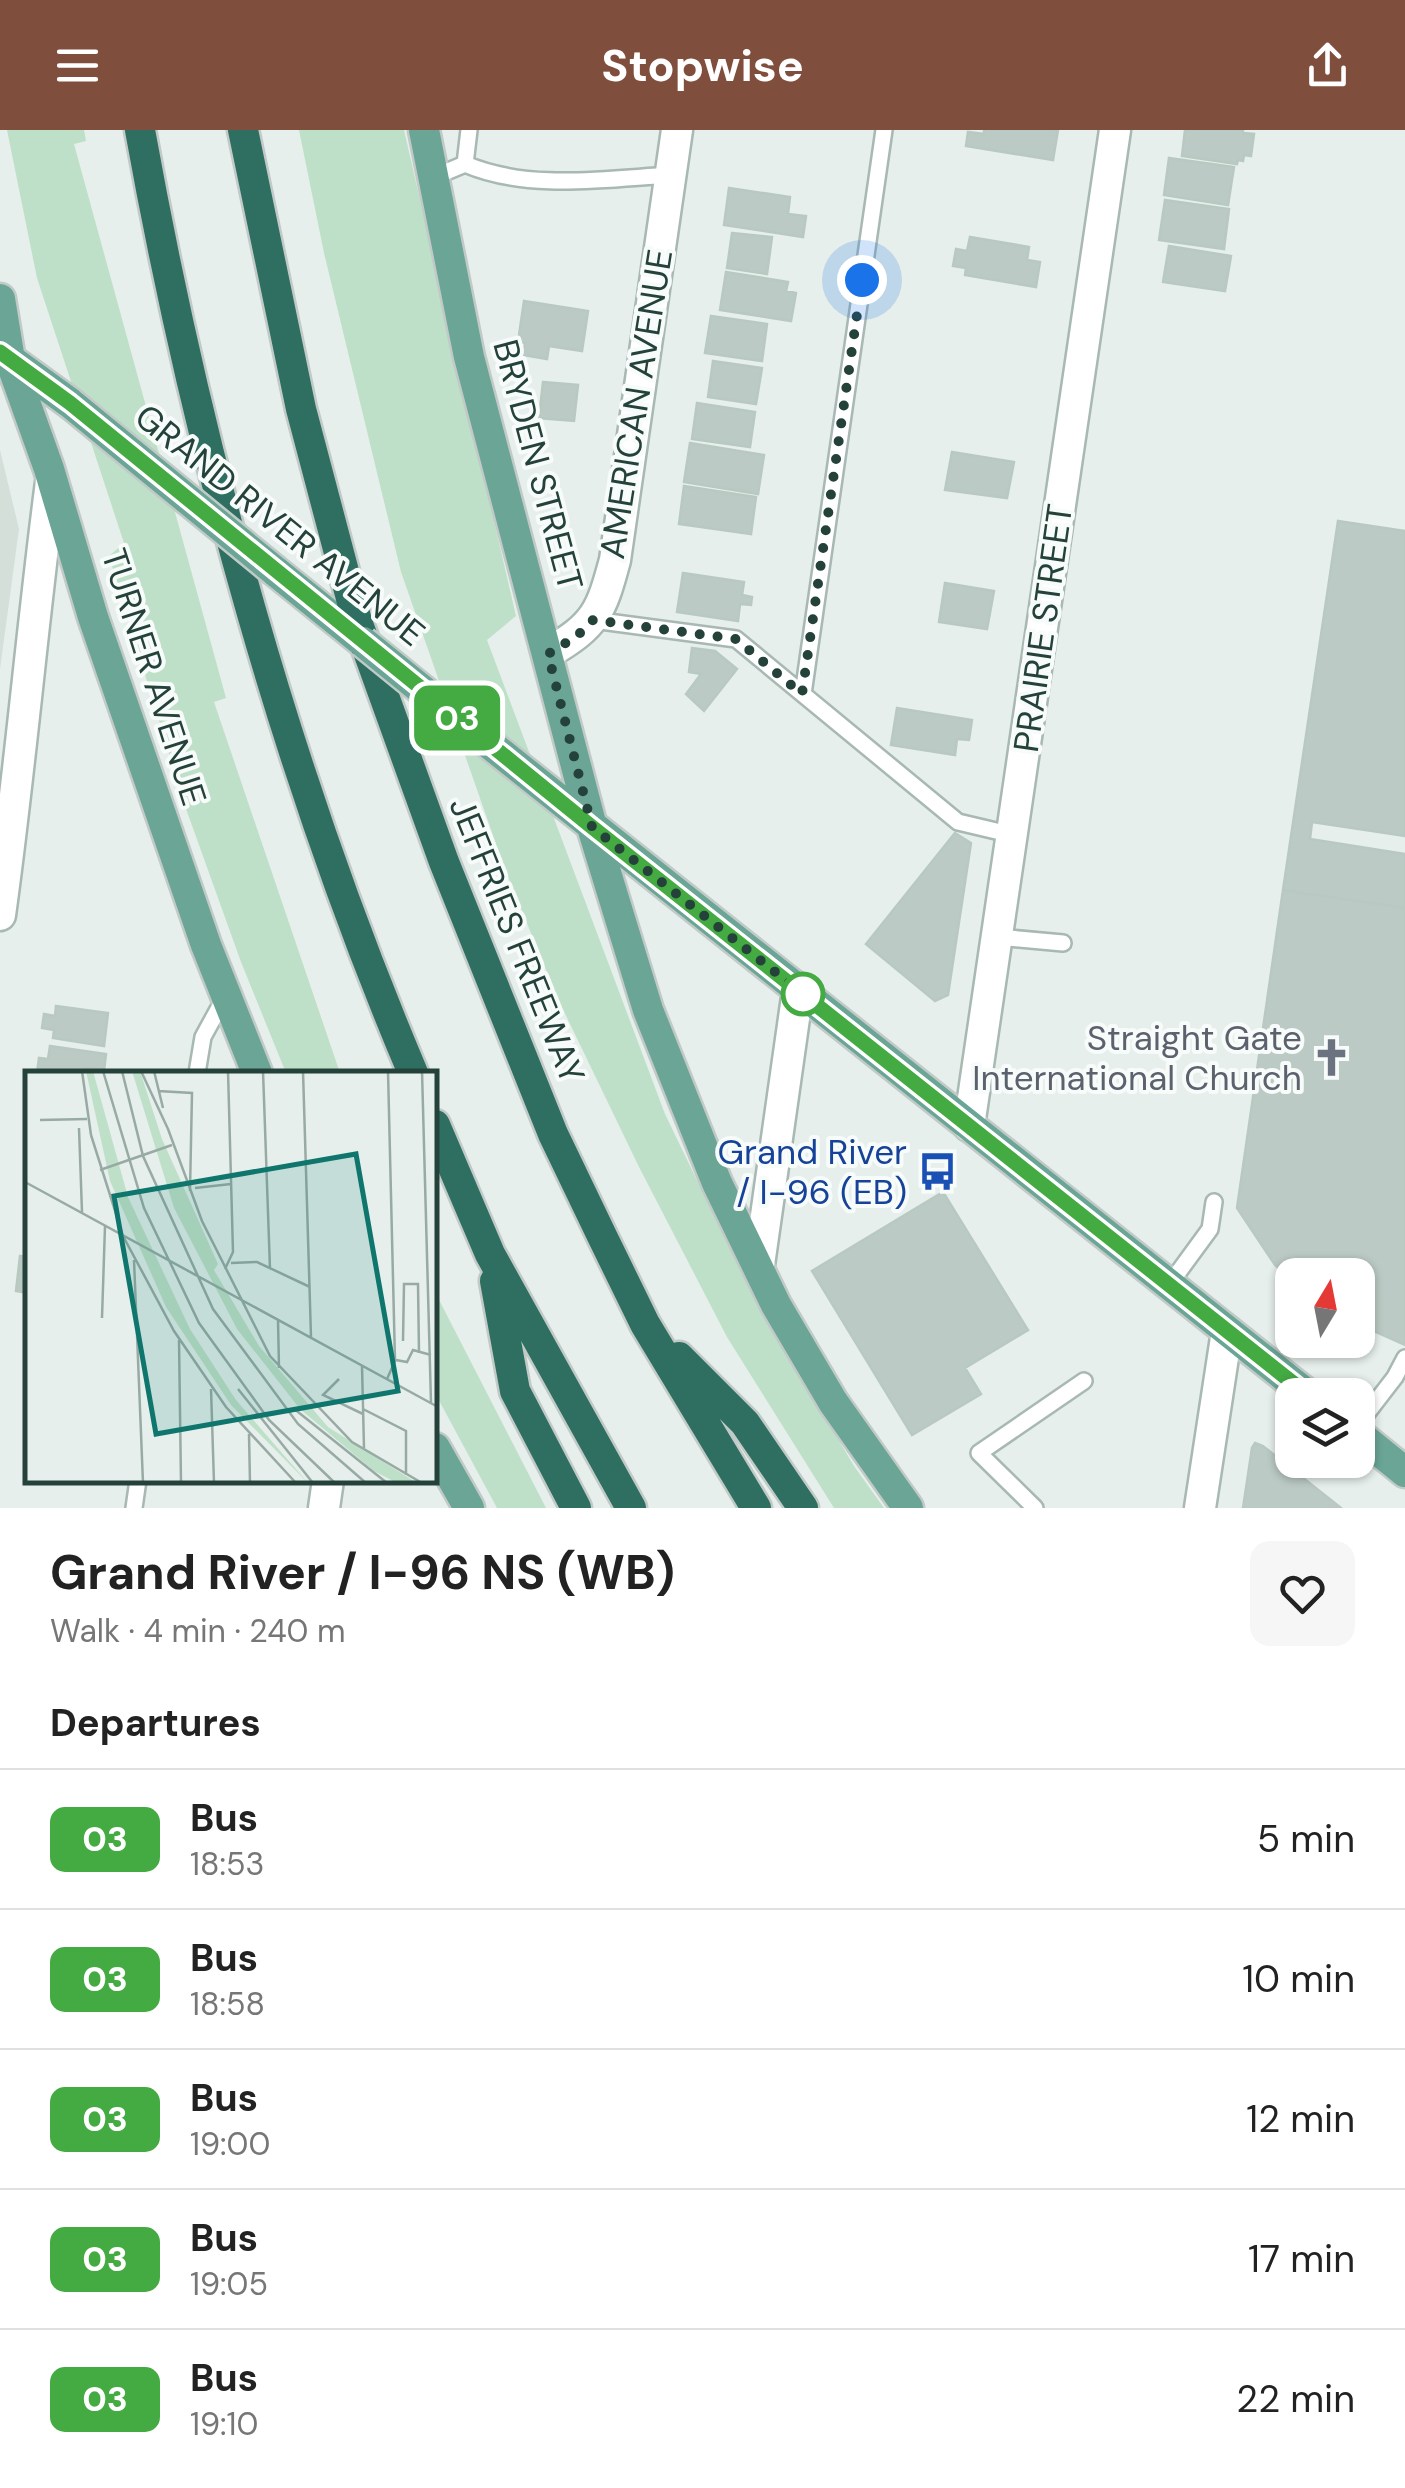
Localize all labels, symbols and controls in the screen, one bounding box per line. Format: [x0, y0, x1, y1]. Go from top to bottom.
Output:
text: Stopwise [601, 36, 804, 95]
icon: menu [50, 38, 105, 93]
icon: share [1300, 38, 1355, 93]
street label: AMERICAN AVENUE [589, 246, 683, 562]
your location [837, 255, 887, 305]
street label: BRYDEN STREET [482, 335, 594, 595]
street label: GRAND RIVER AVENUE [126, 394, 434, 656]
street label: PRAIRIE STREET [1003, 501, 1083, 755]
street label: TURNER AVENUE [91, 543, 217, 811]
line badge: 03 [412, 686, 502, 750]
text: 03 [434, 695, 480, 741]
street label: JEFFRIES FREEWAY [439, 790, 595, 1090]
unlabelled marker [782, 973, 824, 1015]
place label: Straight Gate International Church [972, 1015, 1302, 1101]
church icon: Straight Gate International Church [1311, 1037, 1353, 1079]
inset map [25, 1071, 438, 1483]
place label: Grand River / I-96 (EB) [718, 1129, 907, 1215]
bus stop icon: Grand River / I-96 (EB) [916, 1151, 958, 1193]
north arrow [1275, 1258, 1375, 1358]
map controls [1275, 1258, 1375, 1478]
button: layers [1275, 1378, 1375, 1478]
text: Grand River / I-96 NS (WB) [50, 1541, 675, 1604]
button: heart [1250, 1541, 1355, 1646]
text: Walk · 4 min · 240 m [50, 1610, 346, 1652]
text: Departures [50, 1698, 261, 1748]
text: Bus [190, 1793, 258, 1843]
text: 5 min [1257, 1814, 1355, 1864]
text: 03 [82, 1816, 128, 1862]
text: 18:53 [190, 1843, 264, 1885]
text: Bus [190, 1933, 258, 1983]
text: 10 min [1242, 1954, 1355, 2004]
text: 03 [82, 1956, 128, 2002]
text: 18:58 [190, 1983, 265, 2025]
text: Bus [190, 2073, 258, 2123]
text: 12 min [1246, 2094, 1355, 2144]
text: 03 [82, 2096, 128, 2142]
text: 19:00 [190, 2123, 270, 2165]
text: Bus [190, 2213, 258, 2263]
text: 17 min [1248, 2234, 1355, 2284]
text: 03 [82, 2236, 128, 2282]
text: 19:05 [190, 2263, 268, 2305]
text: Bus [190, 2353, 258, 2403]
text: 22 min [1236, 2374, 1355, 2424]
text: 03 [82, 2376, 128, 2422]
text: 19:10 [190, 2403, 258, 2445]

